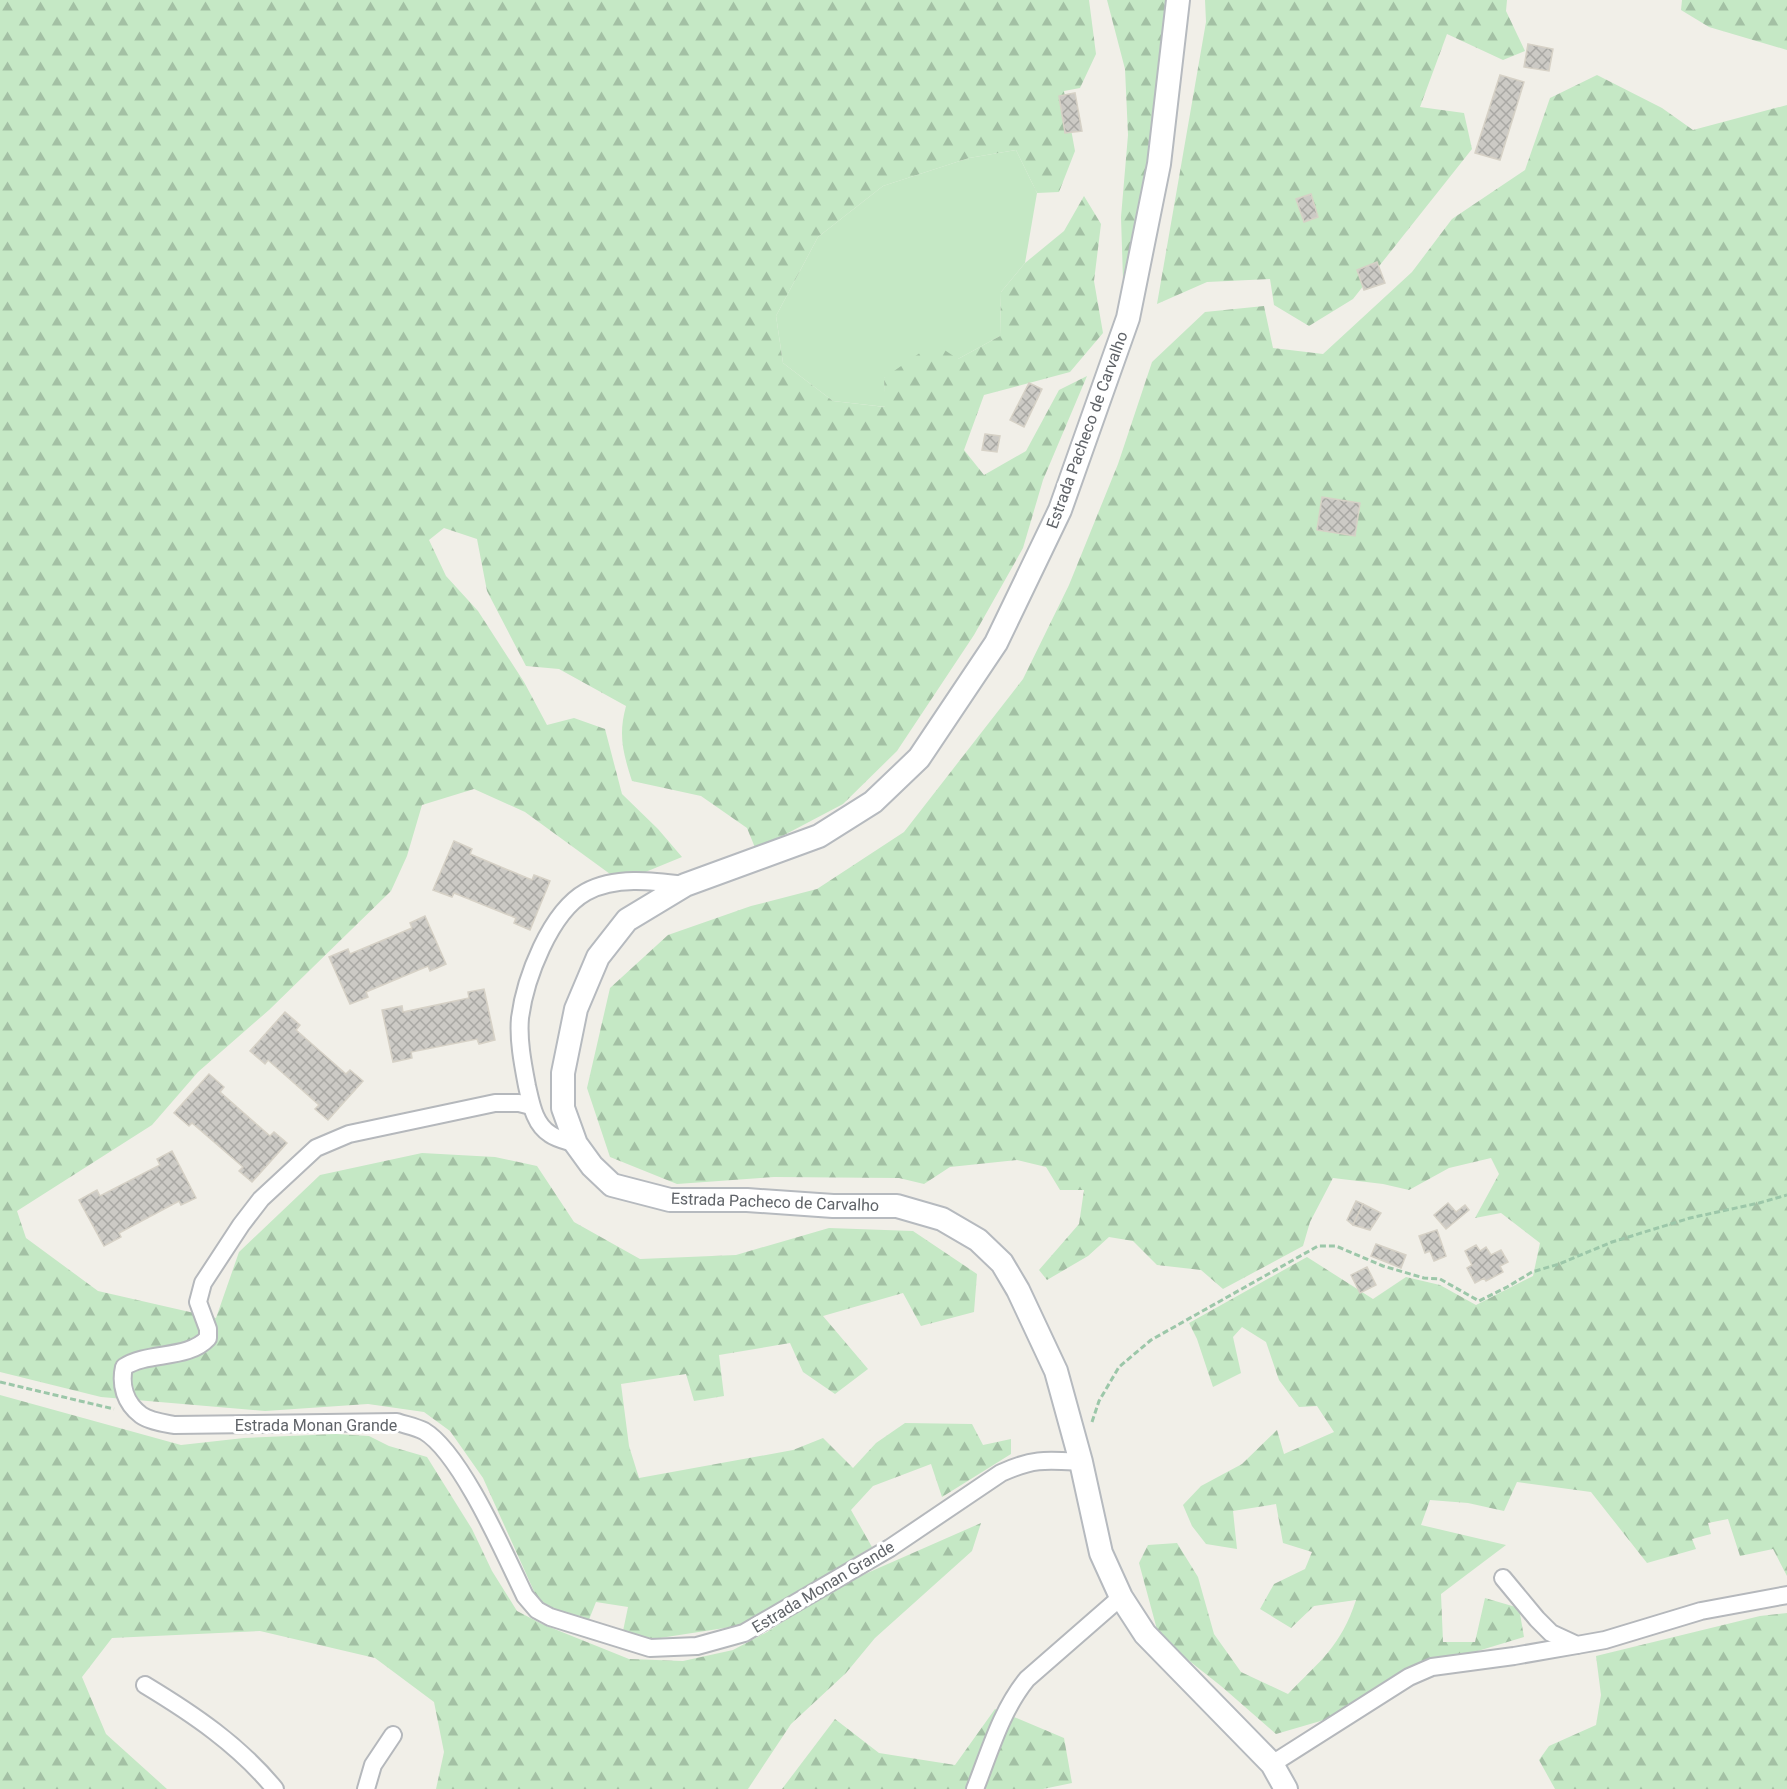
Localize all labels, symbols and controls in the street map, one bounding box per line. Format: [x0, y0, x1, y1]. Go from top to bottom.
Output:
street label: Estrada Pacheco de Carvalho [1042, 329, 1132, 531]
street label: Estrada Pacheco de Carvalho [671, 1189, 879, 1215]
street label: Estrada Monan Grande [235, 1416, 397, 1435]
street label: Estrada Monan Grande [748, 1537, 898, 1637]

